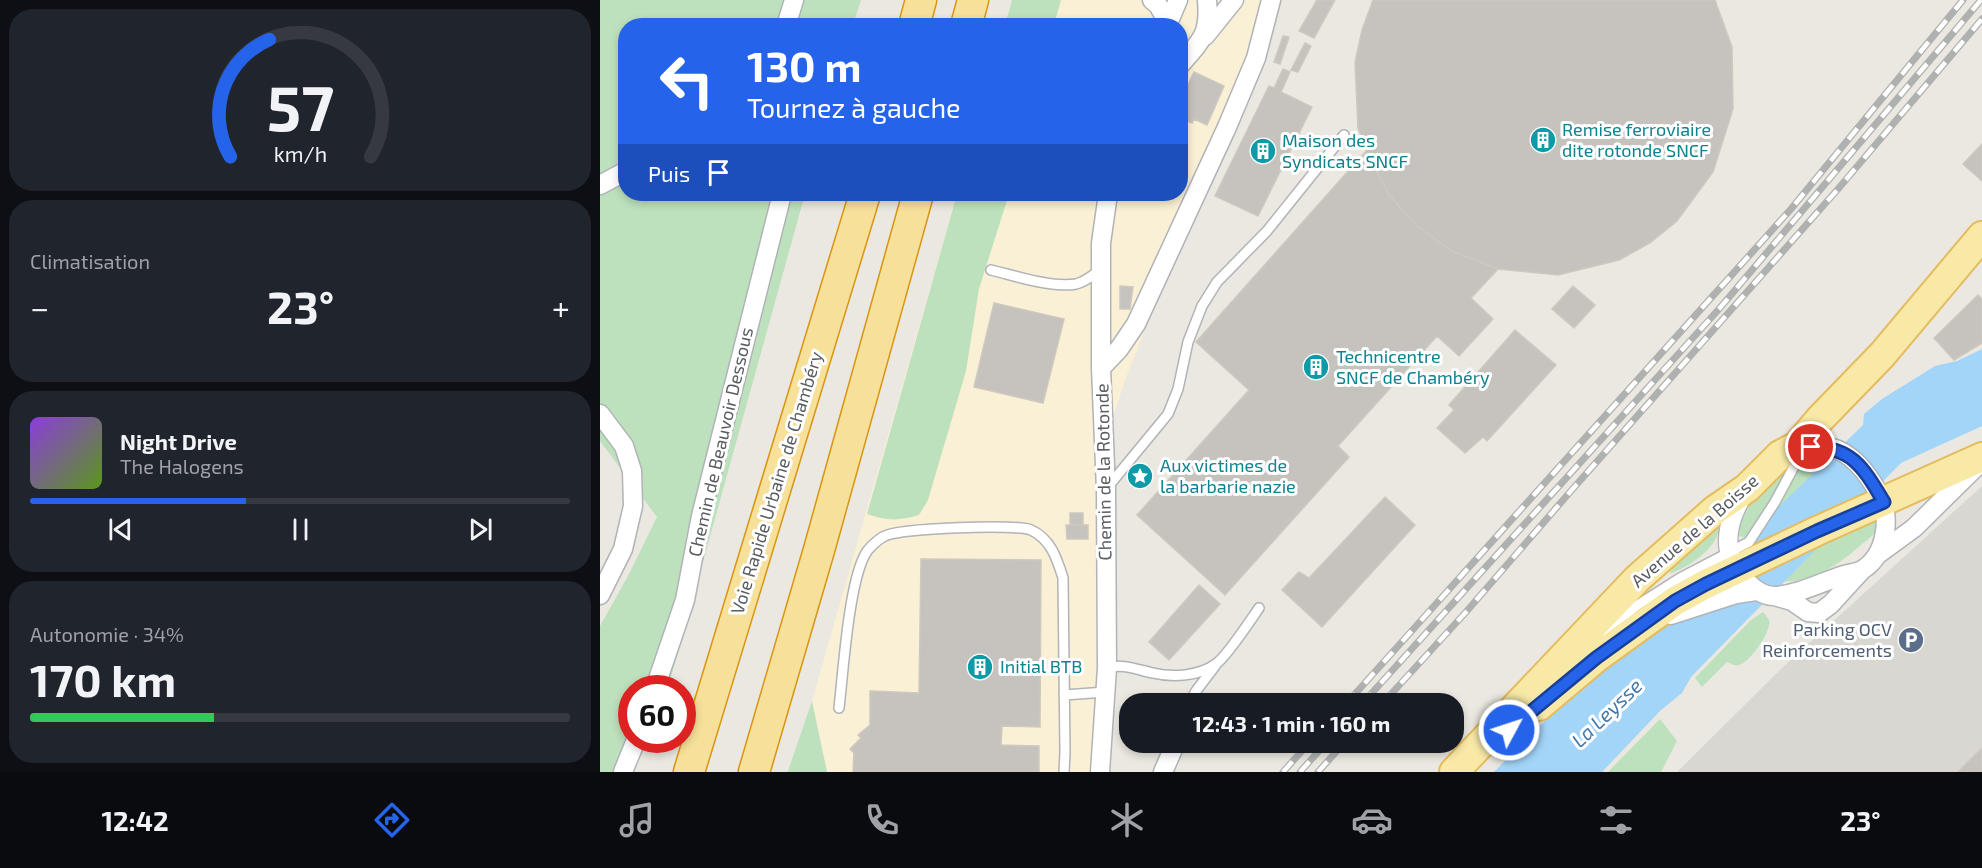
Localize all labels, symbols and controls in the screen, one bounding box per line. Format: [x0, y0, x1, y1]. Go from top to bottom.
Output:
text: 130 m [747, 40, 862, 90]
icon: left [648, 42, 726, 120]
text: 57 [266, 69, 334, 144]
text: Tournez à gauche [747, 91, 961, 123]
place label: Remise ferroviaire dite rotonde SNCF [1562, 118, 1711, 161]
building icon: Remise ferroviaire dite rotonde SNCF [1528, 125, 1558, 155]
place label: Maison des Syndicats SNCF [1282, 129, 1408, 172]
building icon: Maison des Syndicats SNCF [1248, 136, 1278, 166]
text: km/h [273, 141, 327, 166]
icon: arrive [702, 156, 735, 189]
text: Puis [648, 160, 690, 186]
text: Climatisation [30, 249, 150, 273]
text: 23° [267, 279, 334, 333]
text: − [30, 287, 49, 327]
text: + [552, 287, 570, 327]
street label: Chemin de Beauvoir Dessous [683, 325, 757, 559]
place label: Technicentre SNCF de Chambéry [1336, 345, 1490, 388]
street label: Voie Rapide Urbaine de Chambéry [726, 348, 827, 617]
building icon: Technicentre SNCF de Chambéry [1301, 352, 1331, 382]
street label: Chemin de la Rotonde [1090, 383, 1116, 561]
pin [1785, 421, 1836, 472]
text: Night Drive [120, 428, 237, 454]
icon: arrive [1794, 430, 1827, 463]
text: The Halogens [120, 454, 244, 478]
place label: Aux victimes de la barbarie nazie [1160, 454, 1296, 497]
place icon: Aux victimes de la barbarie nazie [1125, 461, 1155, 491]
street label: Avenue de la Boisse [1626, 469, 1762, 591]
icon: previous [104, 513, 137, 546]
icon: pause [284, 513, 317, 546]
icon: next [464, 513, 497, 546]
place label: Parking OCV Reinforcements [1762, 618, 1892, 661]
text: Autonomie · 34% [30, 622, 184, 646]
parking icon: Parking OCV Reinforcements [1896, 625, 1926, 655]
text: 170 km [30, 652, 176, 706]
building icon: Initial BTB [965, 652, 995, 682]
place label: Initial BTB [1000, 655, 1082, 677]
water label: La Leysse [1566, 673, 1647, 752]
speed limit sign: 60 [618, 675, 696, 753]
position arrow [1477, 698, 1541, 762]
text: 12:43 · 1 min · 160 m [1193, 710, 1390, 736]
icon: directions [371, 799, 413, 841]
icon: music [616, 799, 658, 841]
icon: phone [861, 799, 903, 841]
icon: climate [1106, 799, 1148, 841]
icon: car [1351, 799, 1393, 841]
icon: filters [1595, 799, 1637, 841]
text: 12:42 [101, 804, 169, 836]
text: 23° [1840, 804, 1881, 836]

